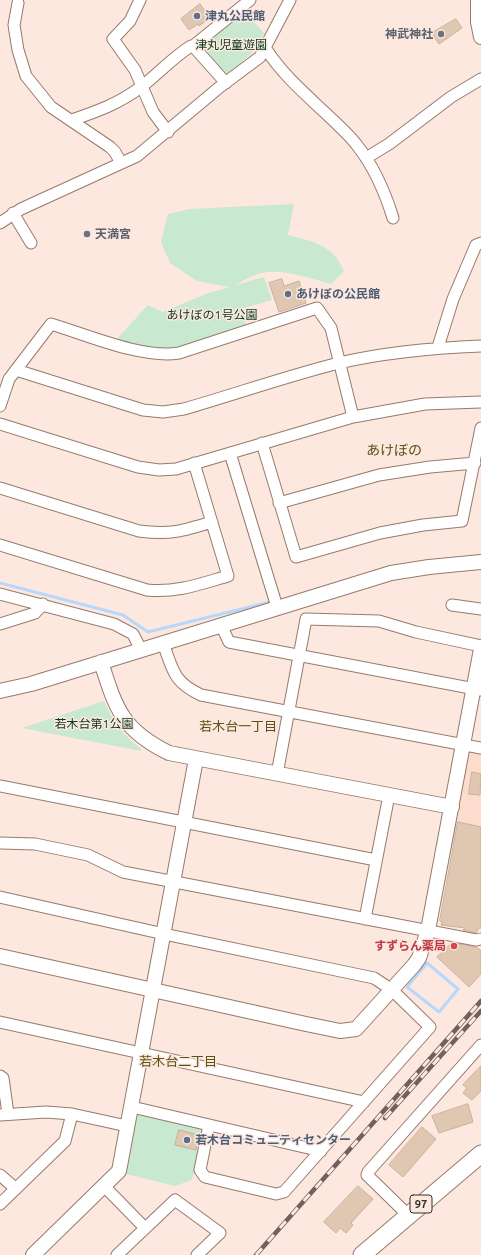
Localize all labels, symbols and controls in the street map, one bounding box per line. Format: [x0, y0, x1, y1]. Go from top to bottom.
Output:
place label: 津丸公民館 [205, 9, 265, 23]
marker: 津丸公民館 [192, 11, 202, 21]
place label: 神武神社 [385, 27, 433, 41]
marker: 神武神社 [436, 29, 446, 39]
park label: 津丸児童遊園 [195, 38, 267, 52]
place label: 天満宮 [95, 227, 131, 241]
marker: 天満宮 [82, 229, 92, 239]
place label: あけぼの公民館 [296, 287, 380, 301]
marker: あけぼの公民館 [283, 289, 293, 299]
park label: あけぼの1号公園 [167, 308, 257, 322]
district label: あけぼの [366, 442, 422, 458]
park label: 若木台第1公園 [55, 717, 133, 731]
district label: 若木台一丁目 [199, 719, 277, 735]
place label: すずらん薬局 [374, 939, 446, 953]
marker: すずらん薬局 [449, 941, 459, 951]
district label: 若木台二丁目 [139, 1054, 217, 1070]
place label: 若木台コミュ二ティセンター [195, 1133, 351, 1147]
marker: 若木台コミュ二ティセンター [182, 1135, 192, 1145]
road number: 97 [410, 1195, 432, 1213]

